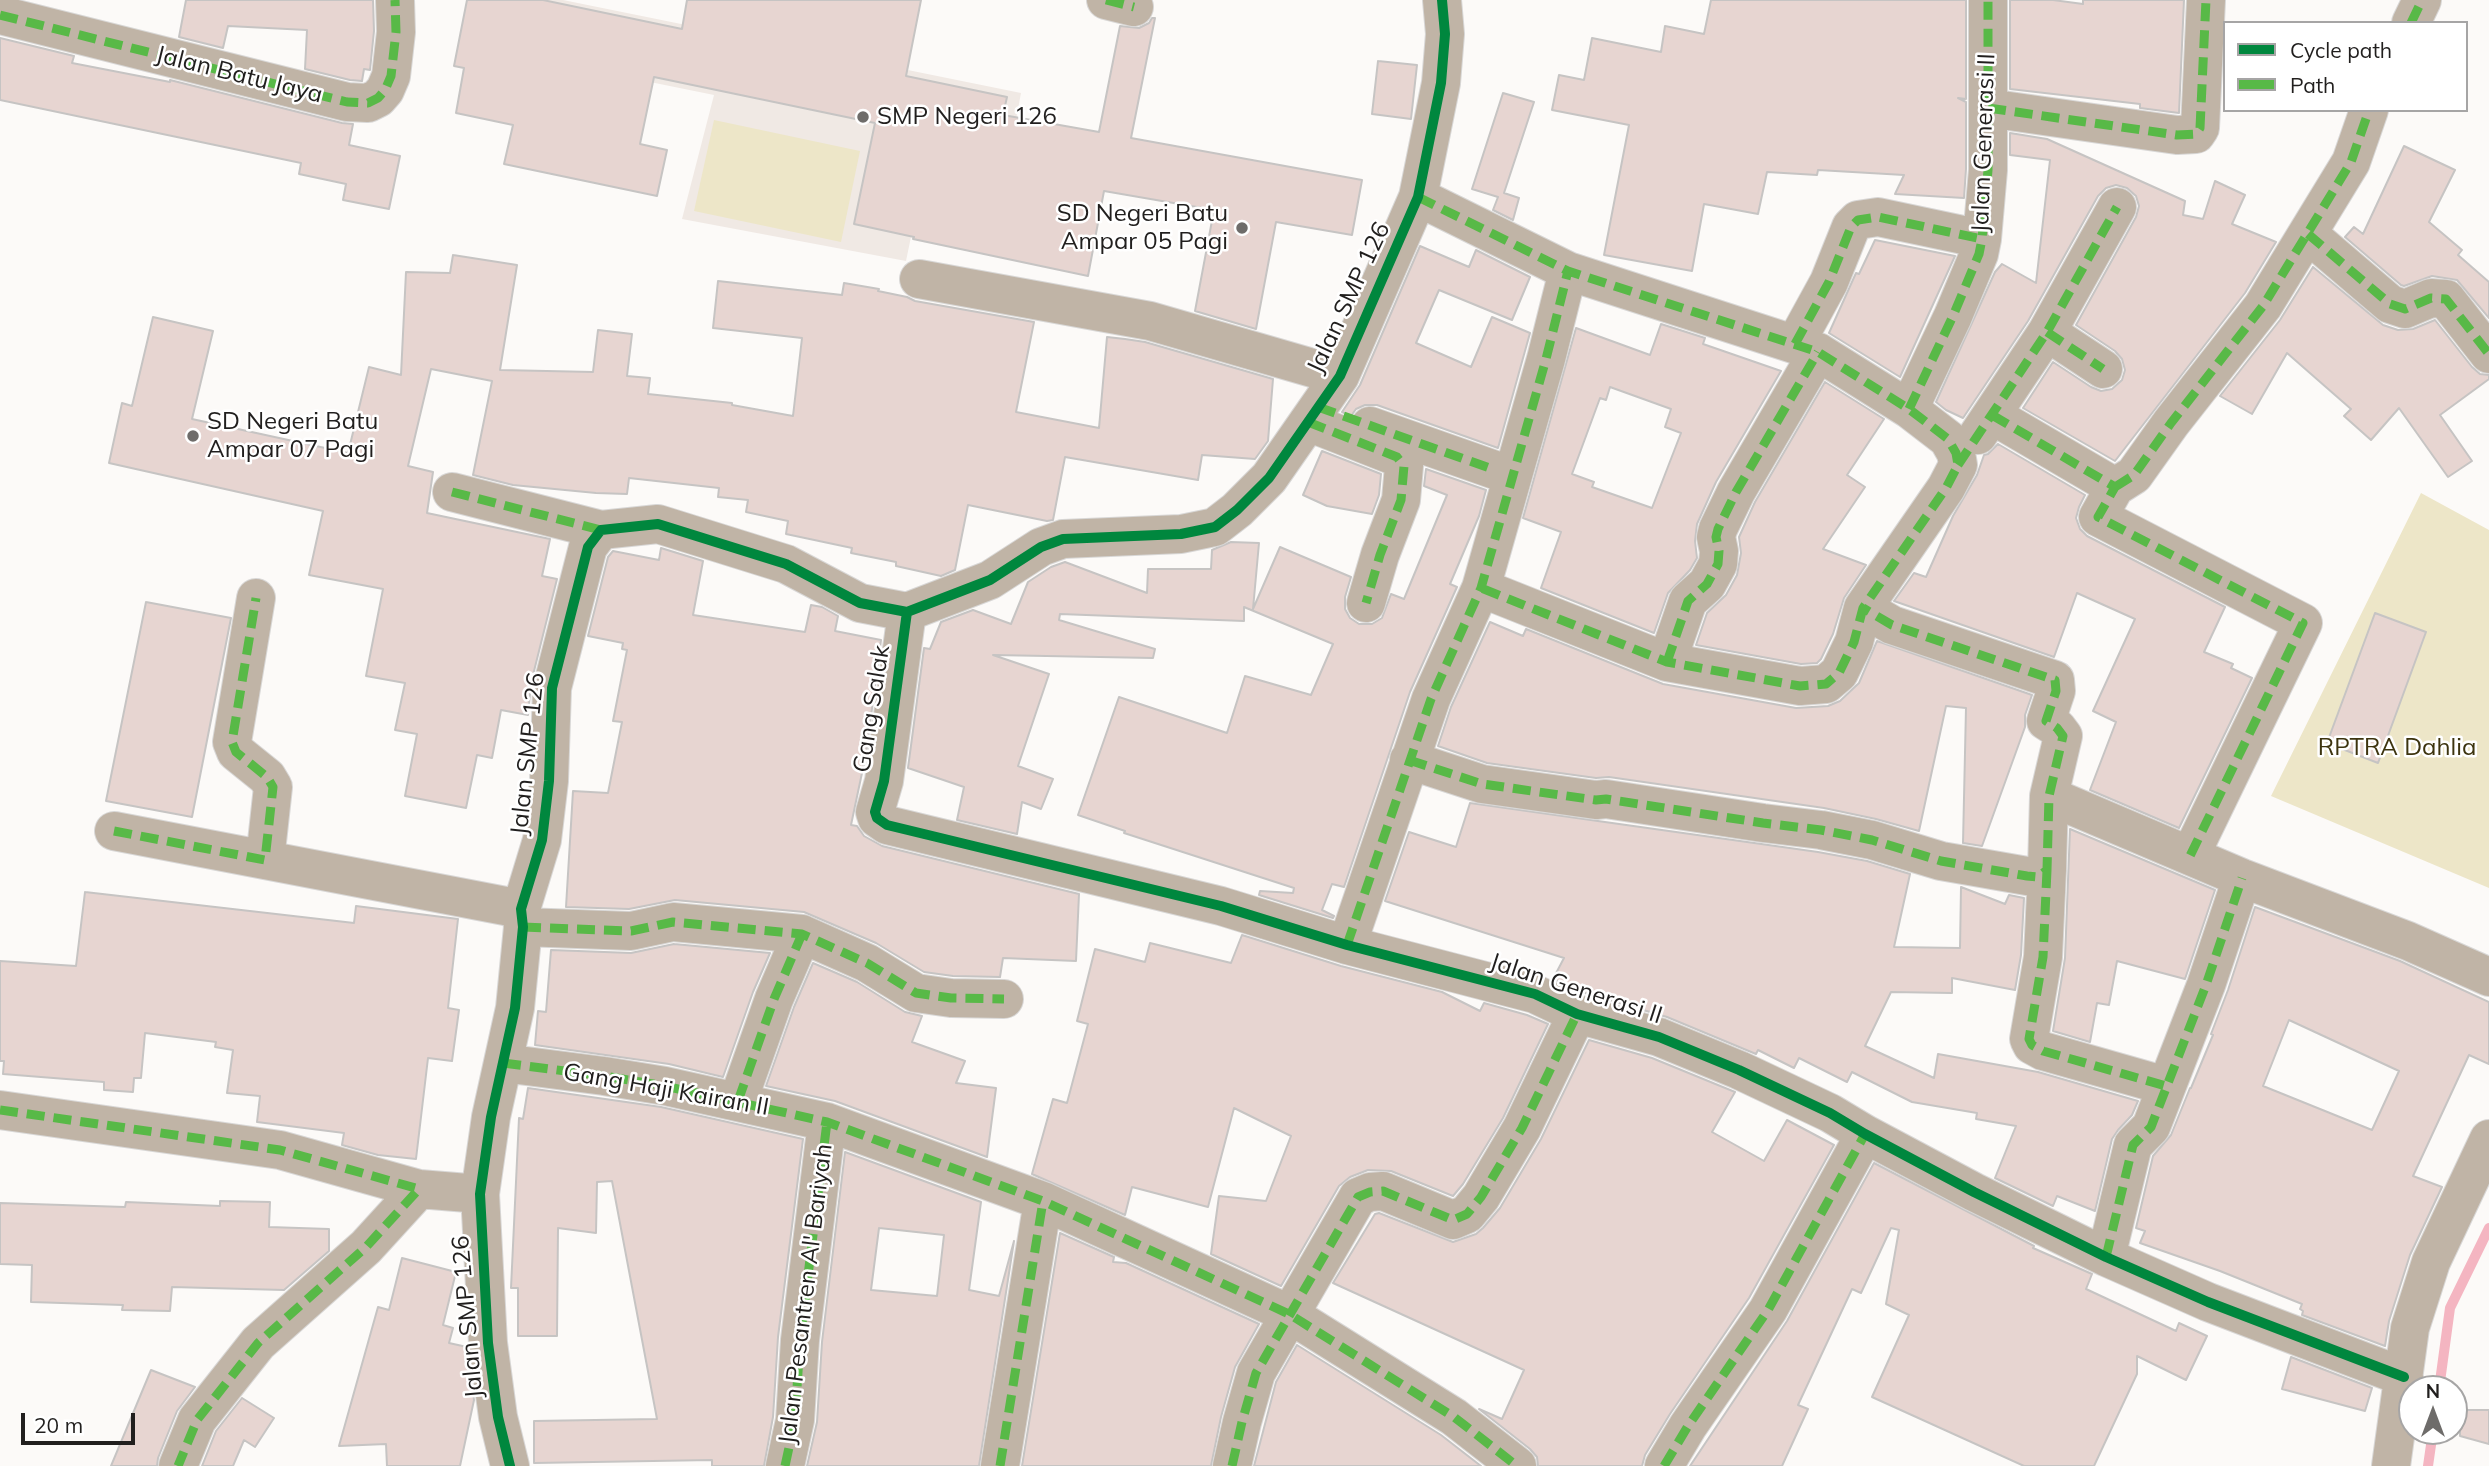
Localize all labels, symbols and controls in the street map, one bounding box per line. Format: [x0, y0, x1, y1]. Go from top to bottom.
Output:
legend [2223, 21, 2468, 112]
text: Cycle path [2290, 37, 2392, 63]
street label: Jalan Batu Jaya [153, 40, 325, 110]
street label: Jalan Generasi II [1966, 53, 2002, 233]
text: Path [2290, 72, 2335, 98]
place label: SMP Negeri 126 [877, 103, 1057, 131]
marker: SMP Negeri 126 [855, 109, 871, 125]
place label: SD Negeri Batu Ampar 05 Pagi [1057, 200, 1228, 256]
street label: Jalan SMP 126 [1301, 218, 1397, 378]
marker: SD Negeri Batu Ampar 05 Pagi [1234, 220, 1250, 236]
place label: SD Negeri Batu Ampar 07 Pagi [207, 408, 378, 464]
marker: SD Negeri Batu Ampar 07 Pagi [185, 428, 201, 444]
street label: Gang Salak [848, 643, 896, 775]
street label: Jalan SMP 126 [505, 671, 551, 837]
park label: RPTRA Dahlia [2318, 734, 2476, 762]
street label: Jalan Generasi II [1486, 948, 1666, 1030]
street label: Gang Haji Kairan II [561, 1058, 771, 1122]
street label: Jalan Pesantren Al' Bariyah [773, 1142, 839, 1446]
street label: Jalan SMP 126 [447, 1234, 489, 1400]
north arrow [2398, 1375, 2468, 1445]
text: N [2426, 1379, 2440, 1403]
scale bar [24, 1400, 138, 1444]
text: 20 m [34, 1412, 83, 1438]

